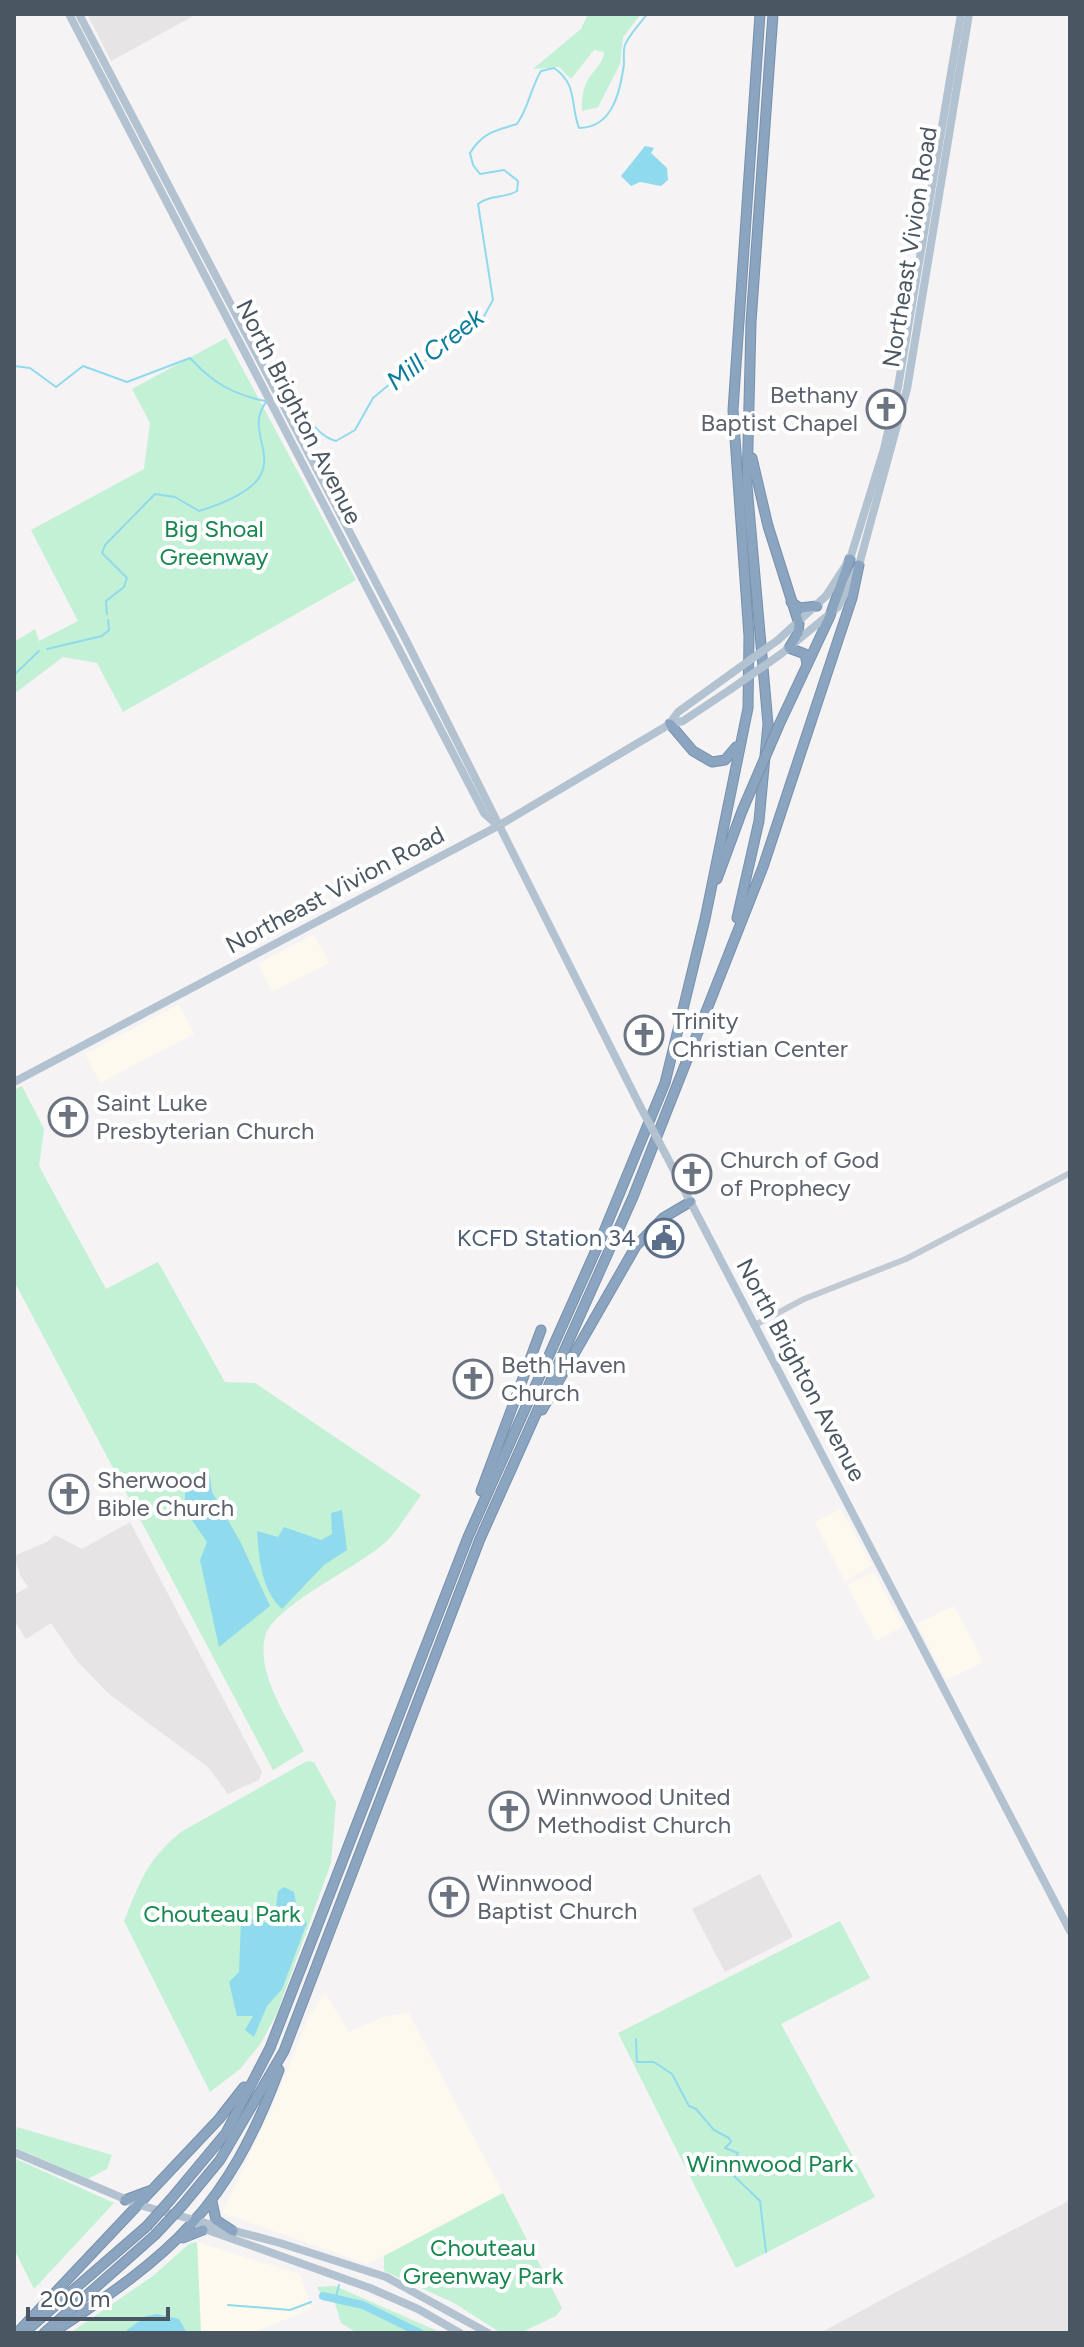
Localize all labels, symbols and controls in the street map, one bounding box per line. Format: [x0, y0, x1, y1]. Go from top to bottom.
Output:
street label: Northeast Vivion Road [876, 124, 943, 369]
street label: North Brighton Avenue [230, 295, 369, 529]
water label: Mill Creek [380, 300, 491, 397]
place label: Bethany Baptist Chapel [701, 380, 858, 437]
church icon: Bethany Baptist Chapel [865, 388, 907, 430]
park label: Big Shoal Greenway [160, 514, 269, 571]
street label: Northeast Vivion Road [221, 820, 449, 959]
place label: Trinity Christian Center [672, 1006, 848, 1063]
church icon: Trinity Christian Center [623, 1014, 665, 1056]
place label: Saint Luke Presbyterian Church [96, 1088, 315, 1145]
church icon: Saint Luke Presbyterian Church [47, 1096, 89, 1138]
place label: Church of God of Prophecy [720, 1145, 879, 1202]
church icon: Church of God of Prophecy [671, 1153, 713, 1195]
public building icon: KCFD Station 34 [643, 1217, 685, 1259]
place label: KCFD Station 34 [457, 1223, 636, 1252]
street label: North Brighton Avenue [730, 1253, 873, 1486]
place label: Beth Haven Church [501, 1350, 626, 1407]
church icon: Beth Haven Church [452, 1358, 494, 1400]
place label: Sherwood Bible Church [97, 1465, 234, 1522]
church icon: Sherwood Bible Church [48, 1473, 90, 1515]
place label: Winnwood United Methodist Church [537, 1782, 731, 1839]
church icon: Winnwood United Methodist Church [488, 1790, 530, 1832]
place label: Winnwood Baptist Church [477, 1868, 638, 1925]
church icon: Winnwood Baptist Church [428, 1876, 470, 1918]
park label: Chouteau Park [143, 1899, 301, 1928]
park label: Winnwood Park [686, 2149, 854, 2178]
park label: Chouteau Greenway Park [403, 2233, 564, 2290]
scale bar [28, 2271, 168, 2321]
text: 200 m [40, 2284, 111, 2313]

